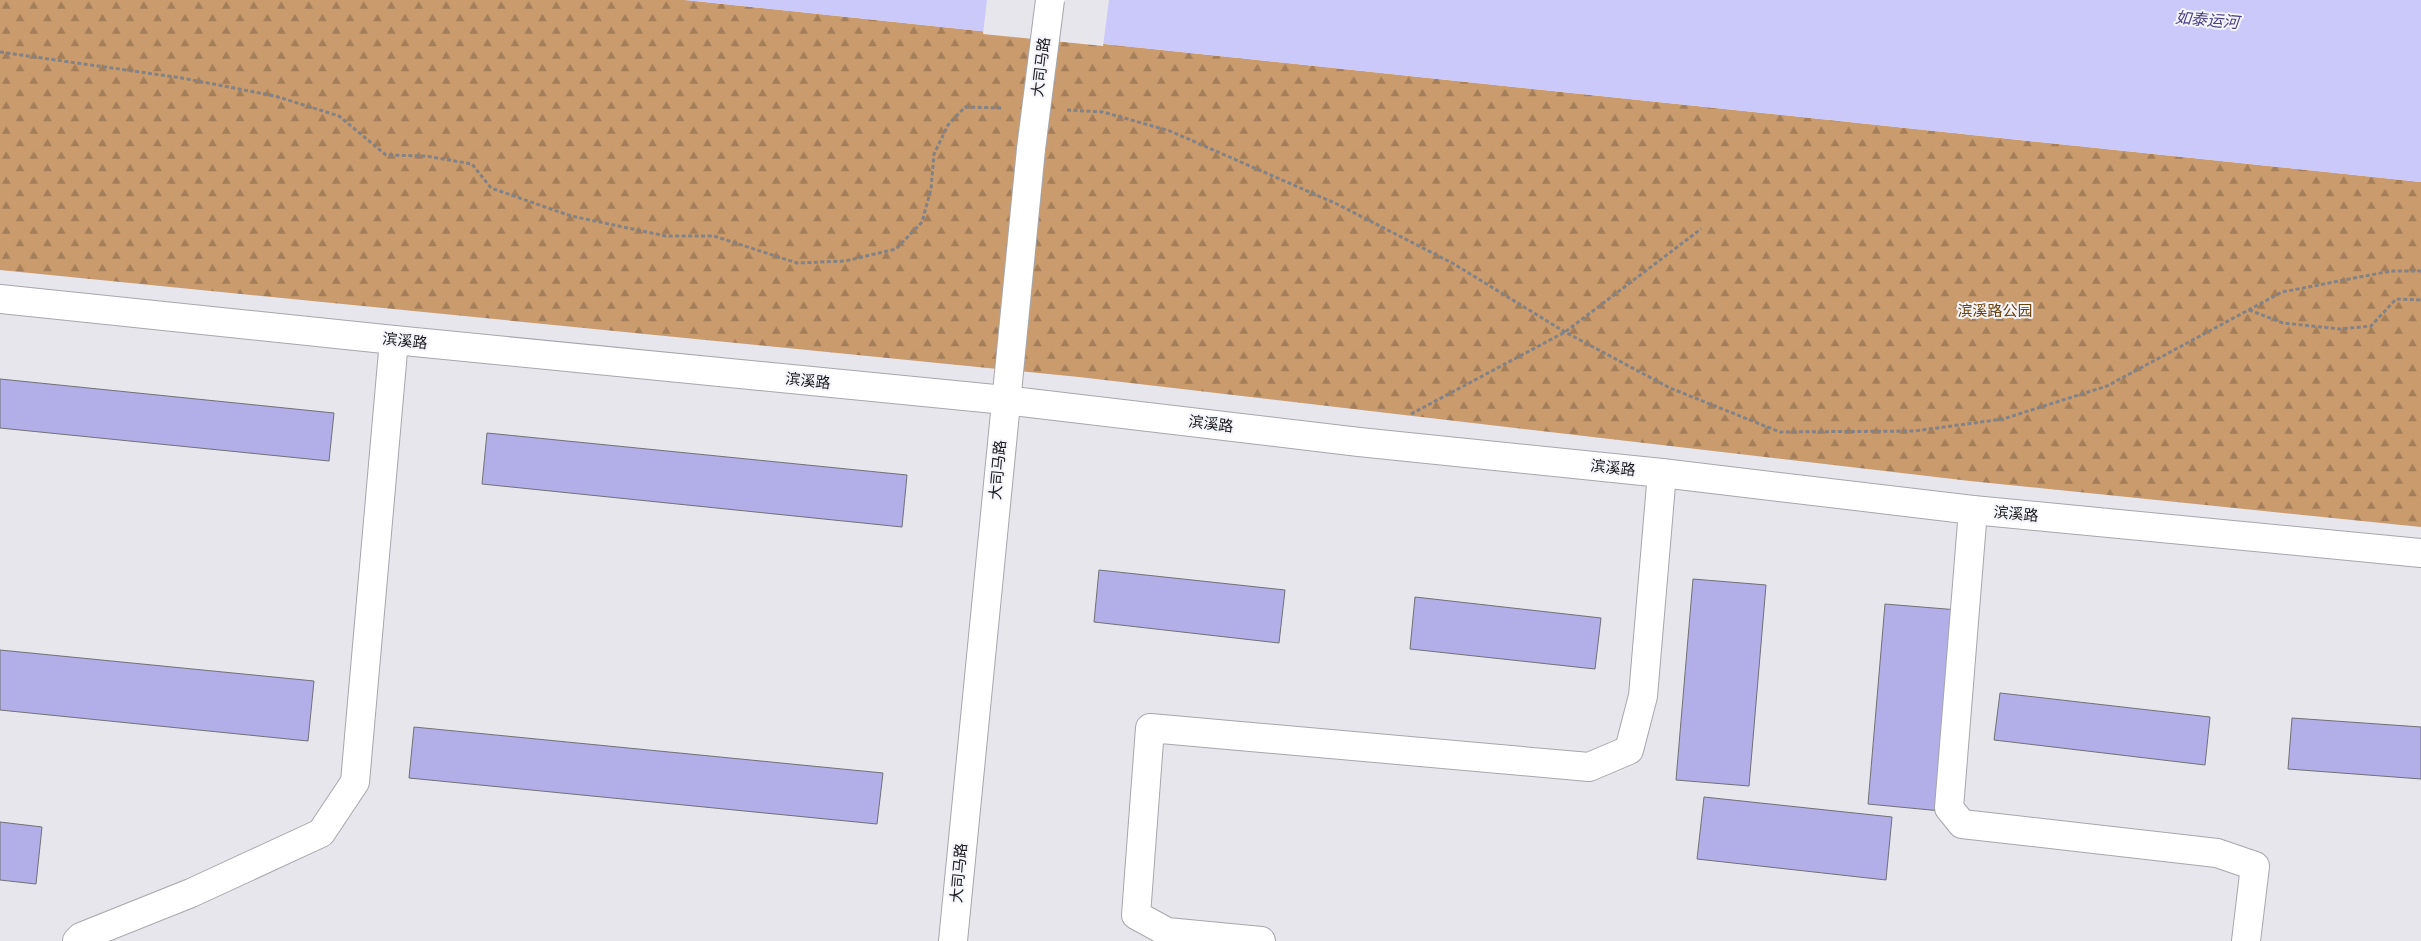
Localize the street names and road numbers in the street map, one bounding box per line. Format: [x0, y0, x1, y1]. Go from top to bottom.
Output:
street label: 大司马路 [1028, 36, 1054, 98]
street label: 滨溪路 [382, 330, 428, 352]
street label: 滨溪路 [785, 370, 831, 392]
street label: 滨溪路 [1188, 412, 1234, 436]
street label: 大司马路 [986, 439, 1010, 501]
street label: 滨溪路 [1590, 457, 1636, 479]
street label: 滨溪路 [1993, 503, 2039, 525]
street label: 大司马路 [947, 842, 971, 904]

